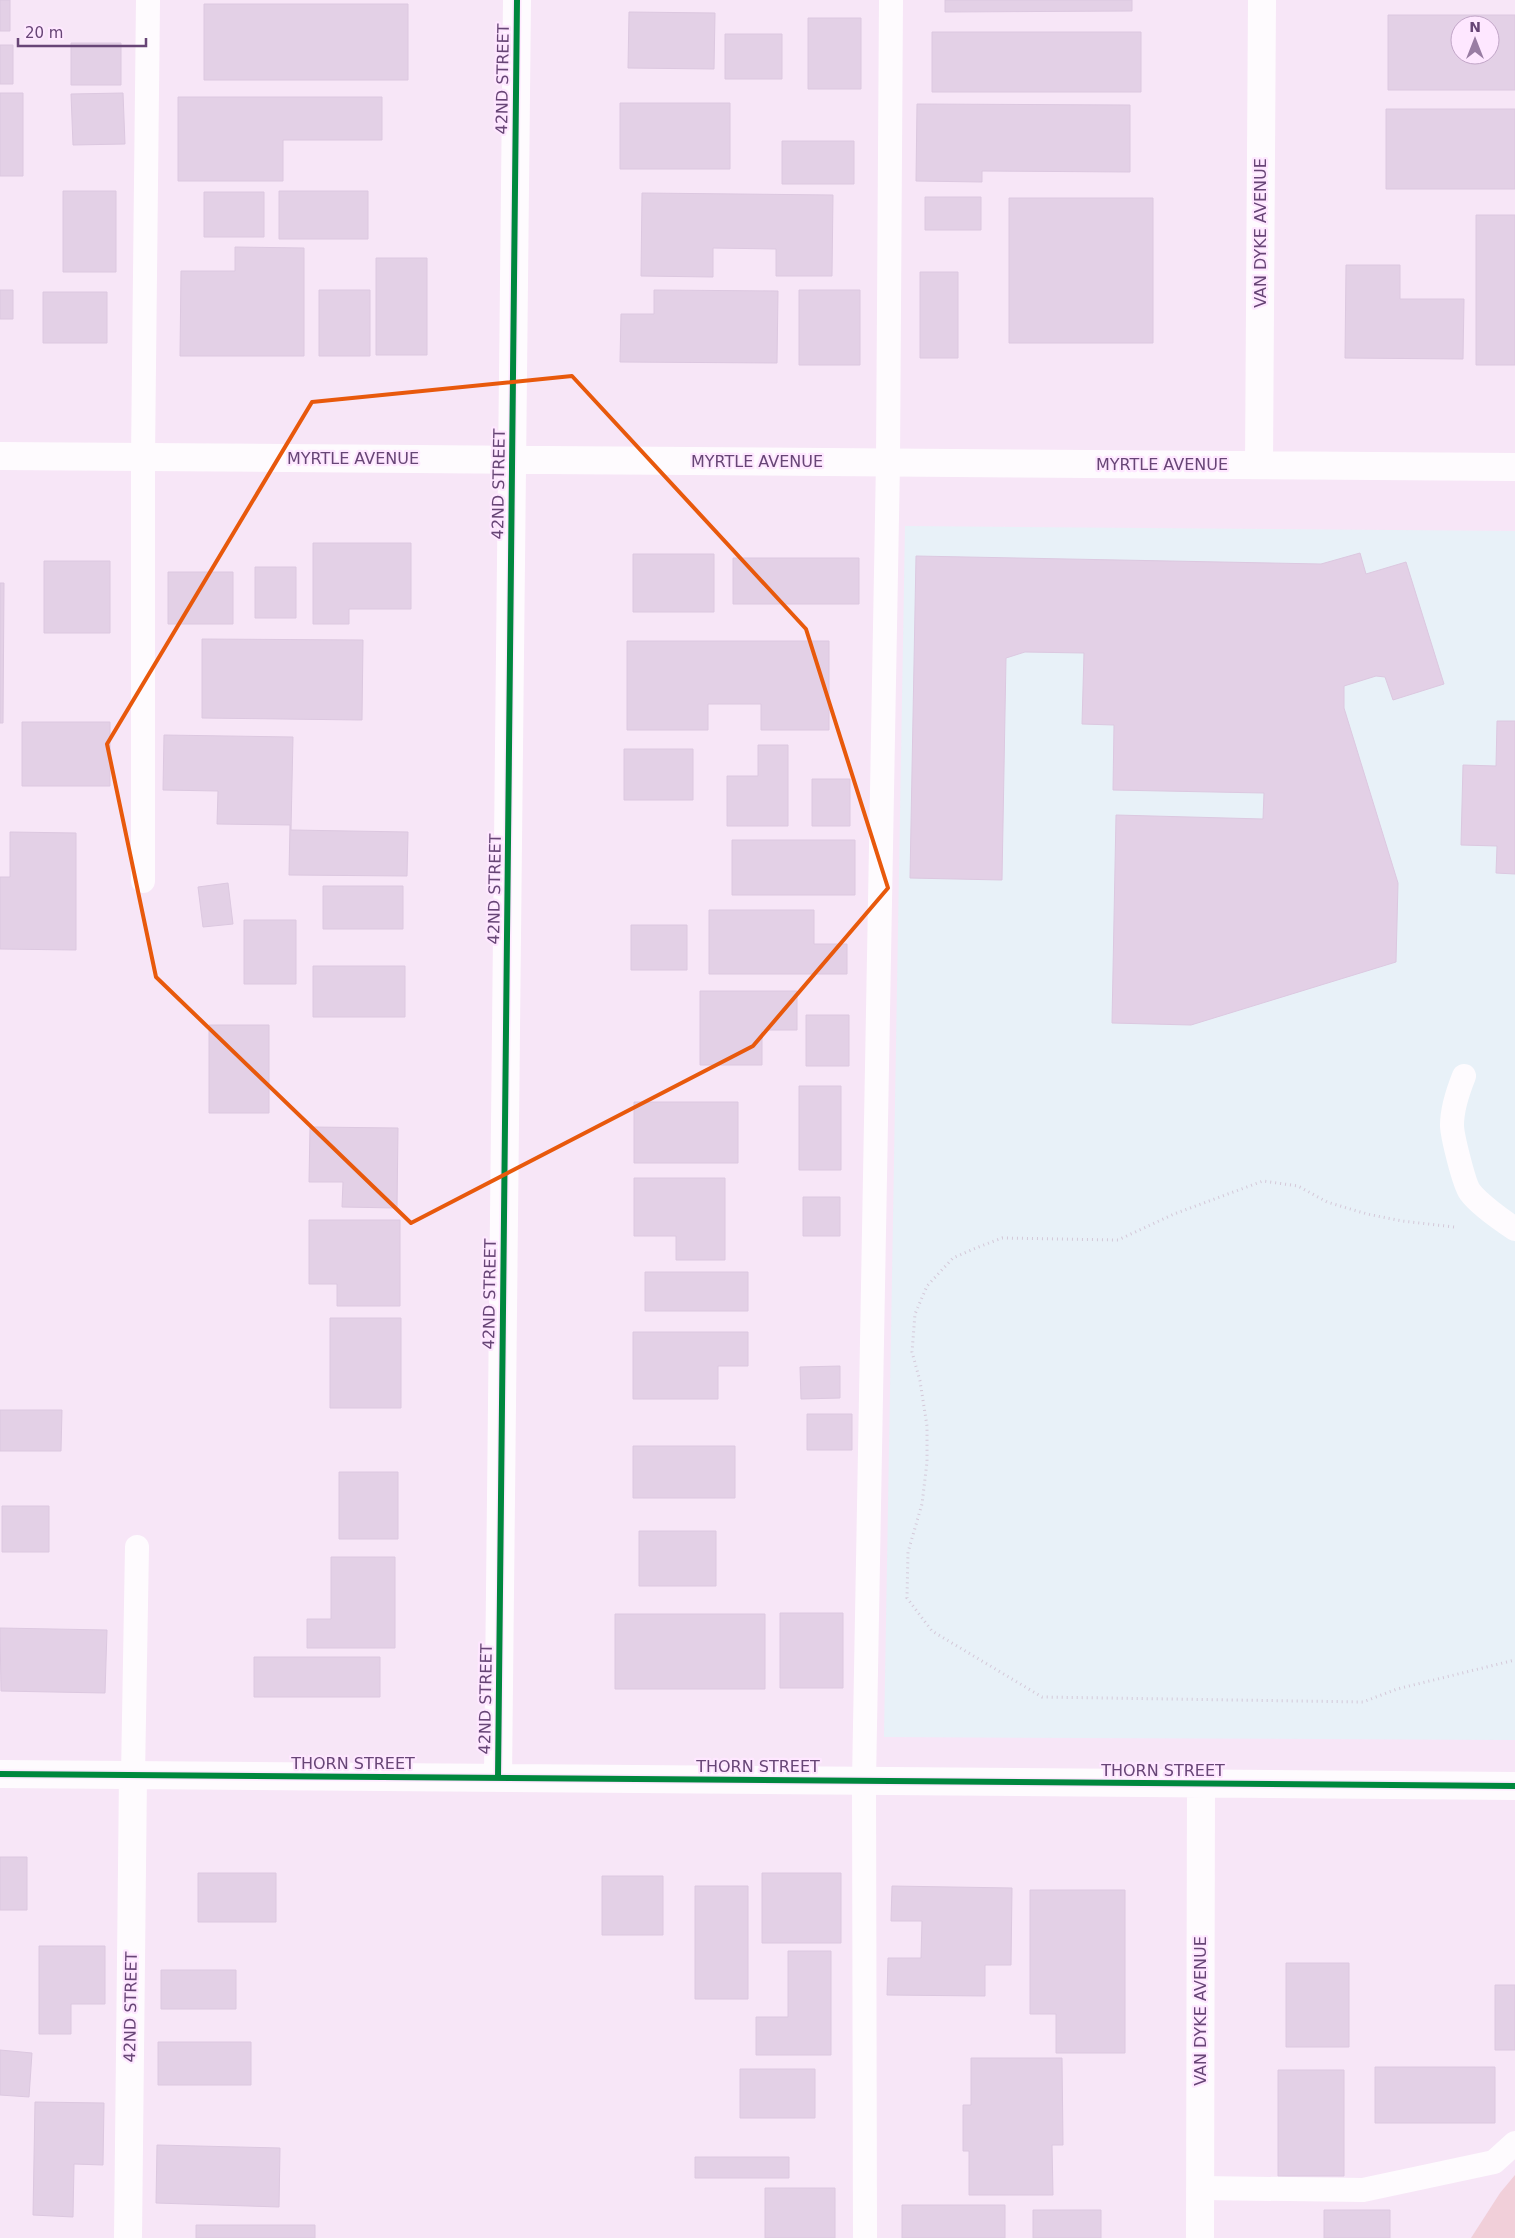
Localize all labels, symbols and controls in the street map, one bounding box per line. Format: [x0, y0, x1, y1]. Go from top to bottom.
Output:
scale bar [18, 15, 145, 47]
north arrow [1450, 15, 1500, 65]
text: N [1469, 19, 1481, 35]
street label: 42ND STREET [492, 23, 513, 135]
text: 20 m [25, 24, 63, 42]
street label: VAN DYKE AVENUE [1251, 158, 1270, 308]
street label: 42ND STREET [488, 428, 509, 540]
street label: MYRTLE AVENUE [287, 449, 419, 468]
street label: MYRTLE AVENUE [691, 452, 823, 471]
street label: MYRTLE AVENUE [1096, 455, 1228, 474]
street label: 42ND STREET [484, 833, 505, 945]
street label: 42ND STREET [479, 1238, 500, 1350]
street label: 42ND STREET [475, 1643, 496, 1755]
street label: THORN STREET [290, 1754, 415, 1773]
street label: THORN STREET [695, 1757, 820, 1776]
street label: THORN STREET [1100, 1761, 1225, 1780]
street label: VAN DYKE AVENUE [1191, 1936, 1210, 2086]
street label: 42ND STREET [120, 1951, 141, 2063]

